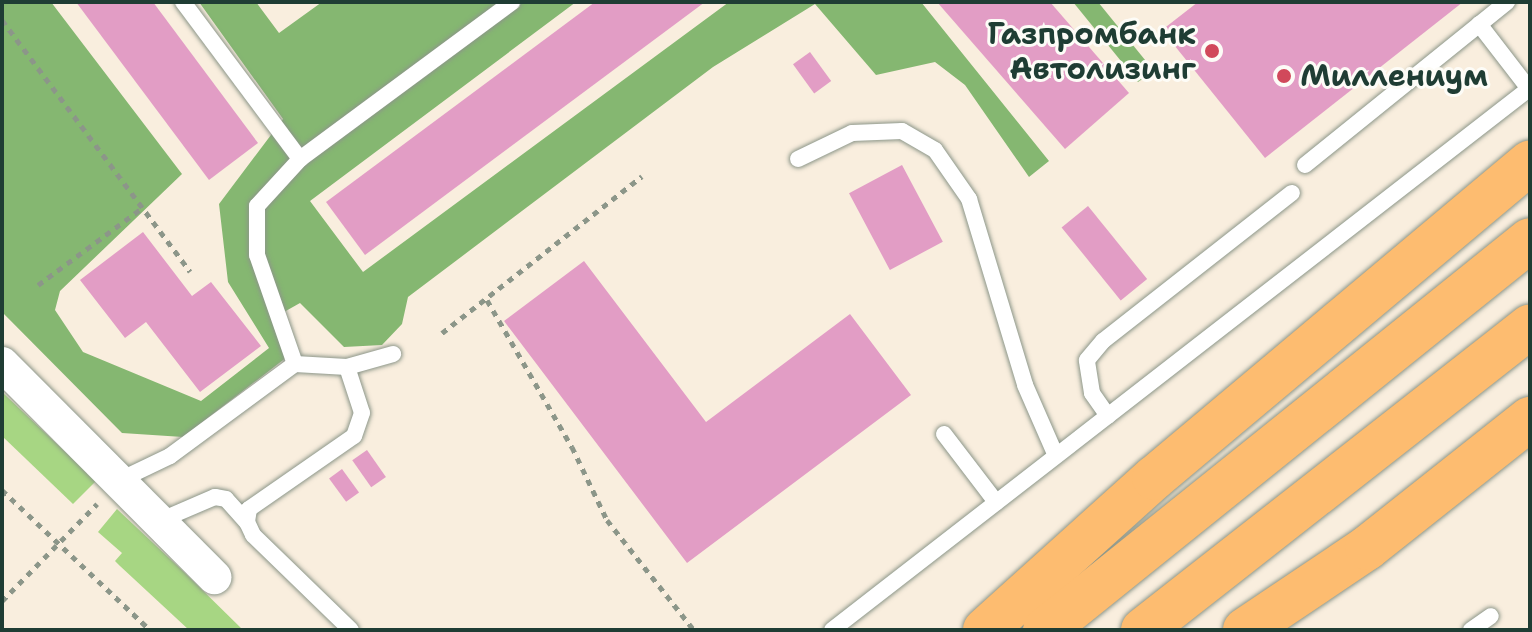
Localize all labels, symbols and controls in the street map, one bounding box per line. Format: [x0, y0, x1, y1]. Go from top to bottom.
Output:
place label: Газпромбанк Автолизинг [988, 16, 1196, 86]
marker: Газпромбанк Автолизинг [1203, 42, 1221, 60]
place label: Миллениум [1300, 58, 1488, 94]
marker: Миллениум [1275, 67, 1293, 85]

